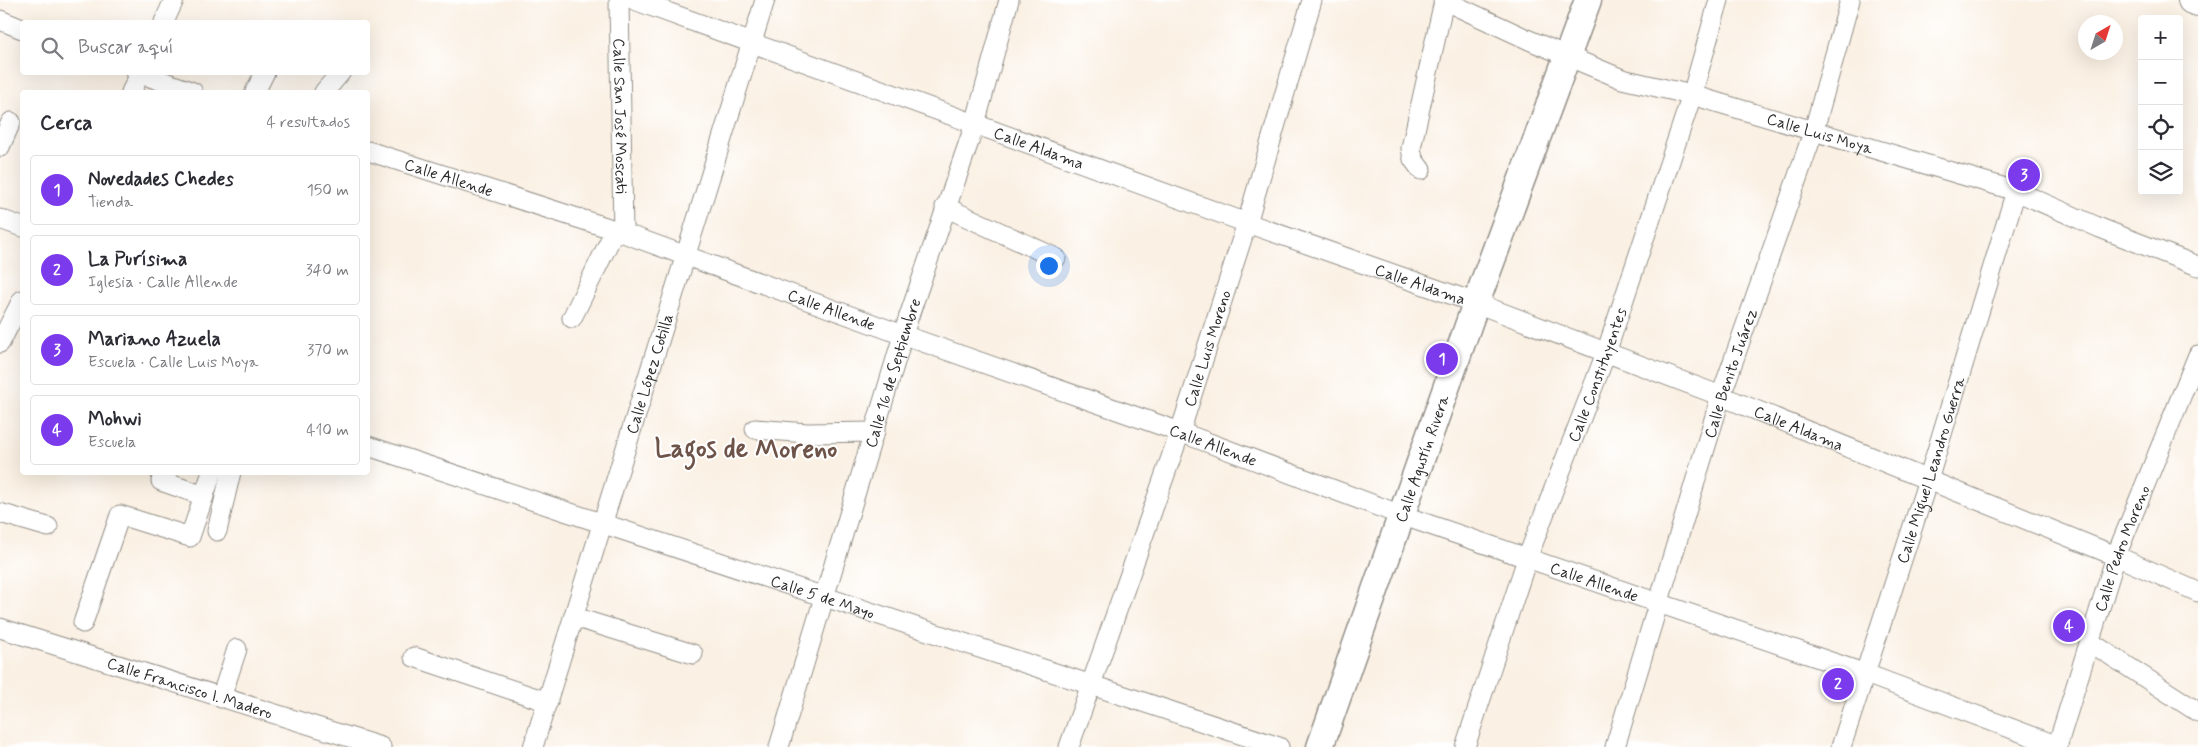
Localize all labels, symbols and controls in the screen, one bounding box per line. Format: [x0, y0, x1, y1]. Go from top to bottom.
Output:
north arrow [2078, 15, 2123, 60]
map controls [2138, 15, 2183, 195]
button: + [2138, 15, 2183, 60]
search box [20, 20, 370, 75]
icon: search [38, 34, 66, 62]
text: Buscar aquí [78, 35, 173, 60]
street label: Calle San José Moscati [608, 38, 631, 194]
button: − [2138, 60, 2183, 105]
button: locate [2138, 105, 2183, 150]
text: Cerca [40, 109, 93, 137]
street label: Calle Luis Moya [1764, 109, 1876, 160]
text: 4 resultados [266, 112, 350, 133]
street label: Calle Aldama [990, 123, 1087, 175]
button: layers [2138, 150, 2183, 195]
street label: Calle Allende [401, 154, 496, 202]
pin: 3 [2008, 156, 2040, 194]
text: Novedades Chedes [88, 167, 234, 192]
text: 1 [53, 180, 61, 201]
text: 150 m [307, 180, 349, 201]
text: Tienda [88, 192, 133, 213]
text: La Purísima [88, 247, 187, 272]
your location [1036, 253, 1062, 279]
street label: Calle Aldama [1372, 259, 1468, 311]
text: 2 [53, 260, 61, 281]
text: 340 m [305, 260, 349, 281]
text: Iglesia · Calle Allende [88, 272, 238, 293]
street label: Calle Allende [784, 285, 878, 336]
street label: Calle Luis Moreno [1180, 288, 1237, 410]
street label: Calle 16 de Septiembre [861, 296, 926, 451]
street label: Calle Constituyentes [1564, 305, 1632, 445]
street label: Calle Benito Juárez [1700, 306, 1763, 441]
street label: Calle López Cotilla [622, 311, 679, 437]
text: Mariano Azuela [88, 327, 221, 352]
text: 3 [53, 340, 61, 361]
text: 370 m [307, 340, 349, 361]
pin: 1 [1426, 340, 1458, 378]
text: Escuela · Calle Luis Moya [88, 352, 258, 373]
street label: Calle Miguel Leandro Guerra [1892, 374, 1971, 566]
street label: Calle Agustín Rivera [1391, 392, 1455, 525]
street label: Calle Aldama [1751, 401, 1846, 457]
text: Mohwi [88, 407, 142, 432]
text: 4 [52, 420, 62, 441]
text: 410 m [306, 420, 349, 441]
street label: Calle Allende [1166, 420, 1260, 472]
text: Escuela [88, 432, 136, 453]
district label: Lagos de Moreno [655, 433, 837, 470]
street label: Calle Pedro Moreno [2090, 482, 2156, 615]
street label: Calle Allende [1547, 558, 1641, 607]
street label: Calle 5 de Mayo [768, 571, 877, 625]
pin: 4 [2053, 607, 2085, 645]
street label: Calle Francisco I. Madero [104, 653, 275, 725]
pin: 2 [1822, 665, 1854, 703]

